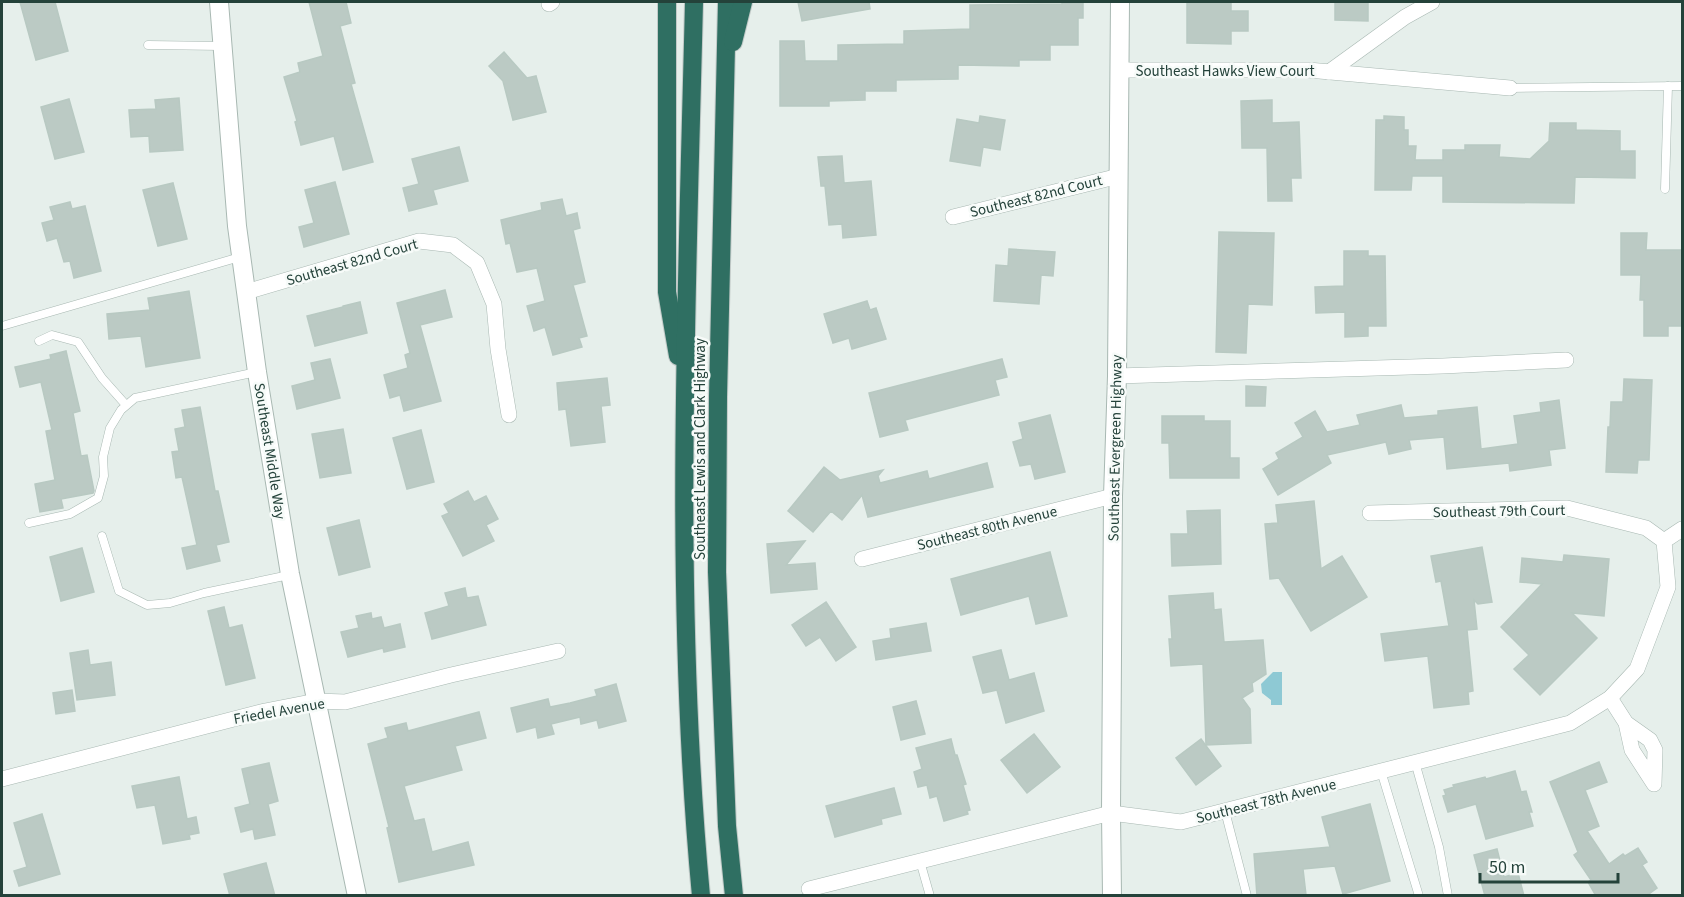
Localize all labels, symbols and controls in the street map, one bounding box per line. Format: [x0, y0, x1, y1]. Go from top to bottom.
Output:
street label: Southeast Hawks View Court [1135, 61, 1315, 82]
street label: Southeast 82nd Court [968, 170, 1105, 223]
street label: Southeast 82nd Court [284, 234, 420, 291]
street label: Southeast Lewis and Clark Highway [690, 338, 711, 560]
street label: Southeast Evergreen Highway [1103, 355, 1128, 542]
street label: Southeast Middle Way [248, 381, 291, 521]
street label: Southeast 79th Court [1433, 500, 1566, 523]
street label: Southeast 80th Avenue [915, 501, 1059, 556]
street label: Friedel Avenue [232, 693, 326, 730]
street label: Southeast 78th Avenue [1194, 774, 1338, 829]
scale bar [1480, 846, 1618, 884]
text: 50 m [1489, 855, 1525, 880]

